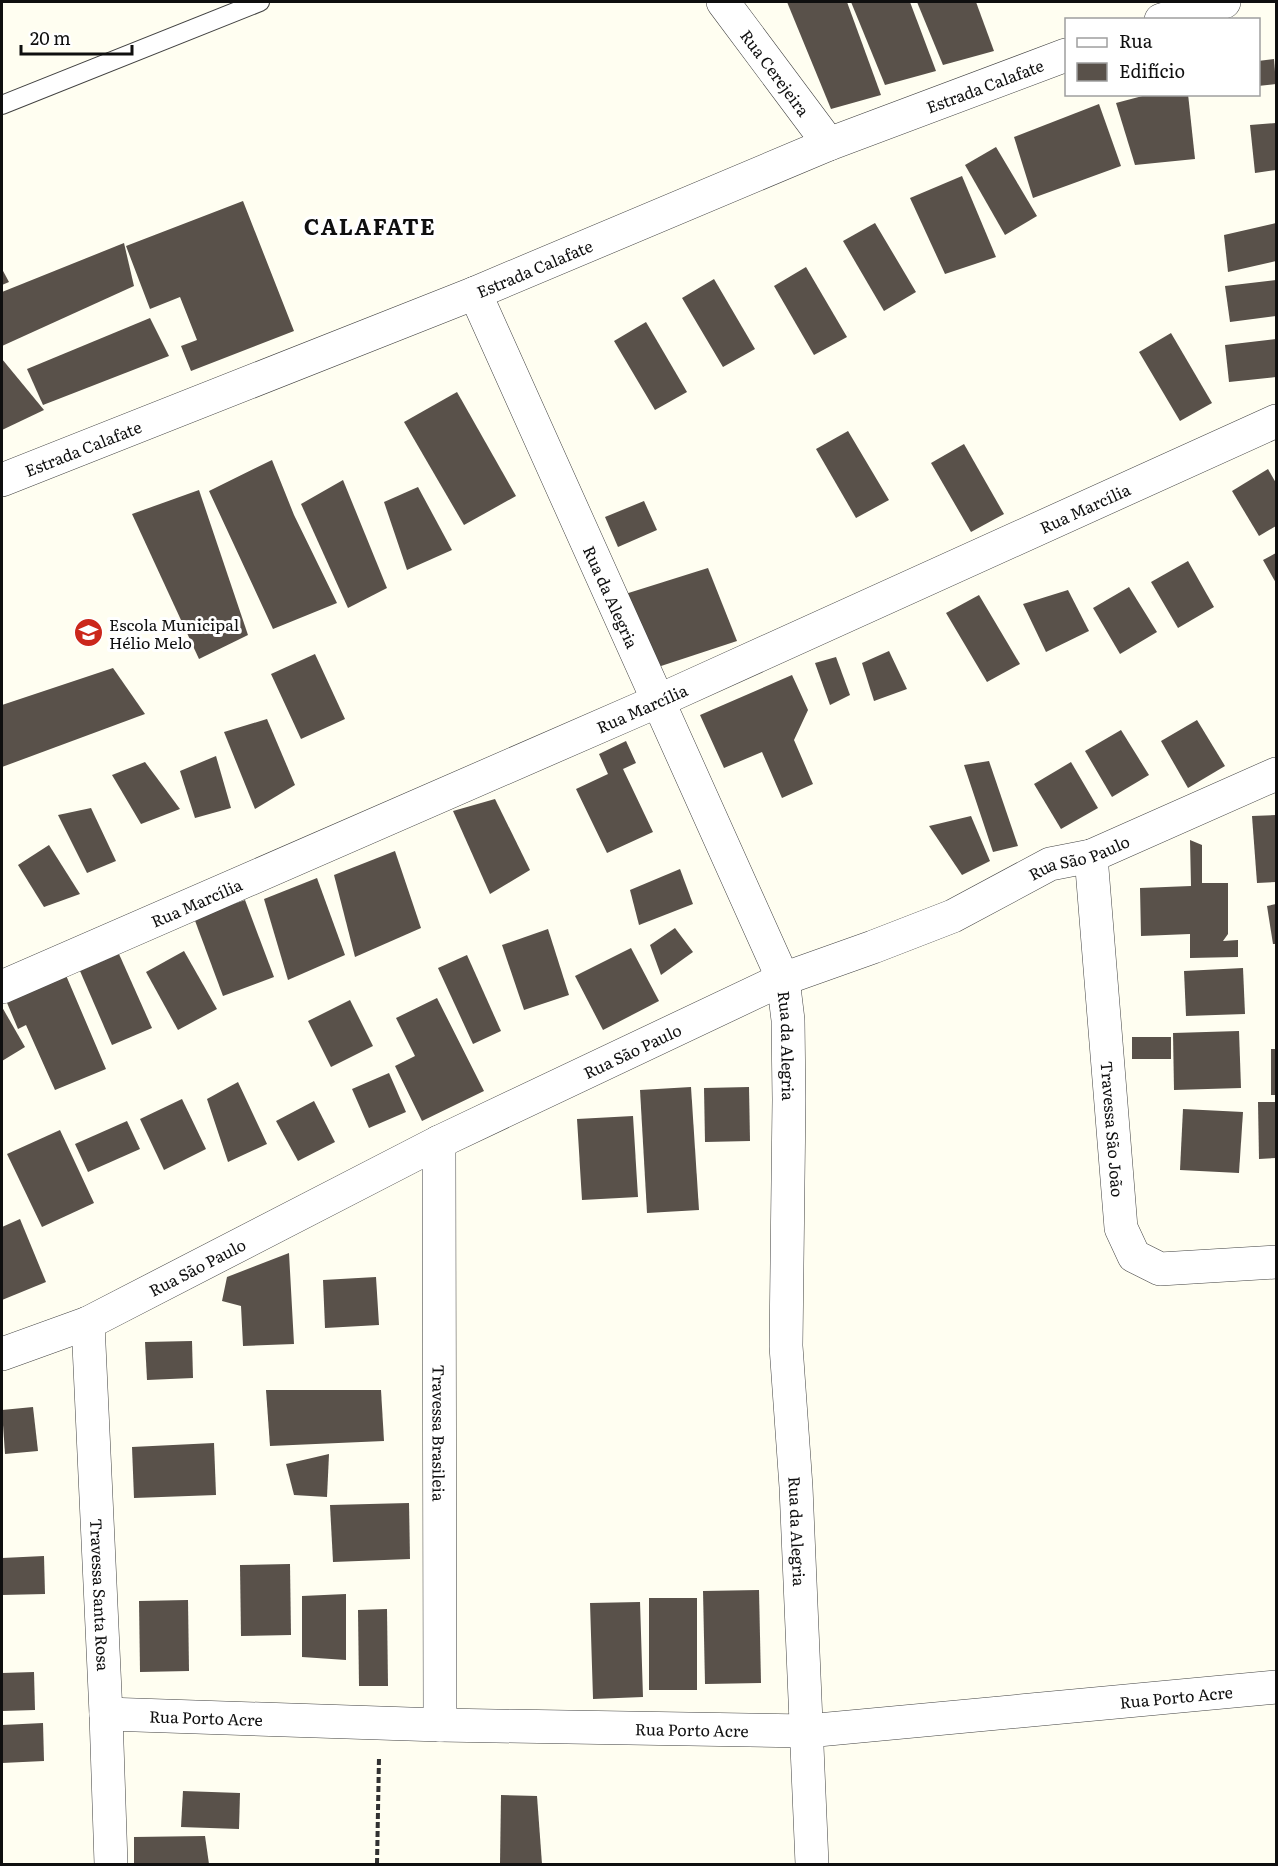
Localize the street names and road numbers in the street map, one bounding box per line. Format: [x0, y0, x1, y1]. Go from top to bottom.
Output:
street label: Rua Cerejeira [735, 24, 816, 121]
street label: Estrada Calafate [923, 53, 1047, 119]
street label: Estrada Calafate [473, 233, 596, 303]
street label: Estrada Calafate [21, 414, 145, 482]
street label: Rua Marcília [1035, 477, 1134, 539]
street label: Rua da Alegria [578, 542, 645, 652]
street label: Rua Marcília [593, 677, 691, 738]
street label: Rua São Paulo [1024, 828, 1133, 886]
street label: Rua Marcília [147, 872, 246, 933]
street label: Rua da Alegria [773, 989, 801, 1101]
street label: Rua São Paulo [579, 1017, 685, 1084]
street label: Travessa São João [1096, 1060, 1130, 1198]
street label: Rua São Paulo [144, 1232, 250, 1302]
street label: Travessa Brasileia [427, 1364, 452, 1502]
street label: Rua da Alegria [783, 1475, 812, 1587]
street label: Travessa Santa Rosa [85, 1518, 116, 1672]
street label: Rua Porto Acre [1118, 1679, 1234, 1714]
street label: Rua Porto Acre [149, 1703, 263, 1731]
street label: Rua Porto Acre [635, 1716, 749, 1742]

